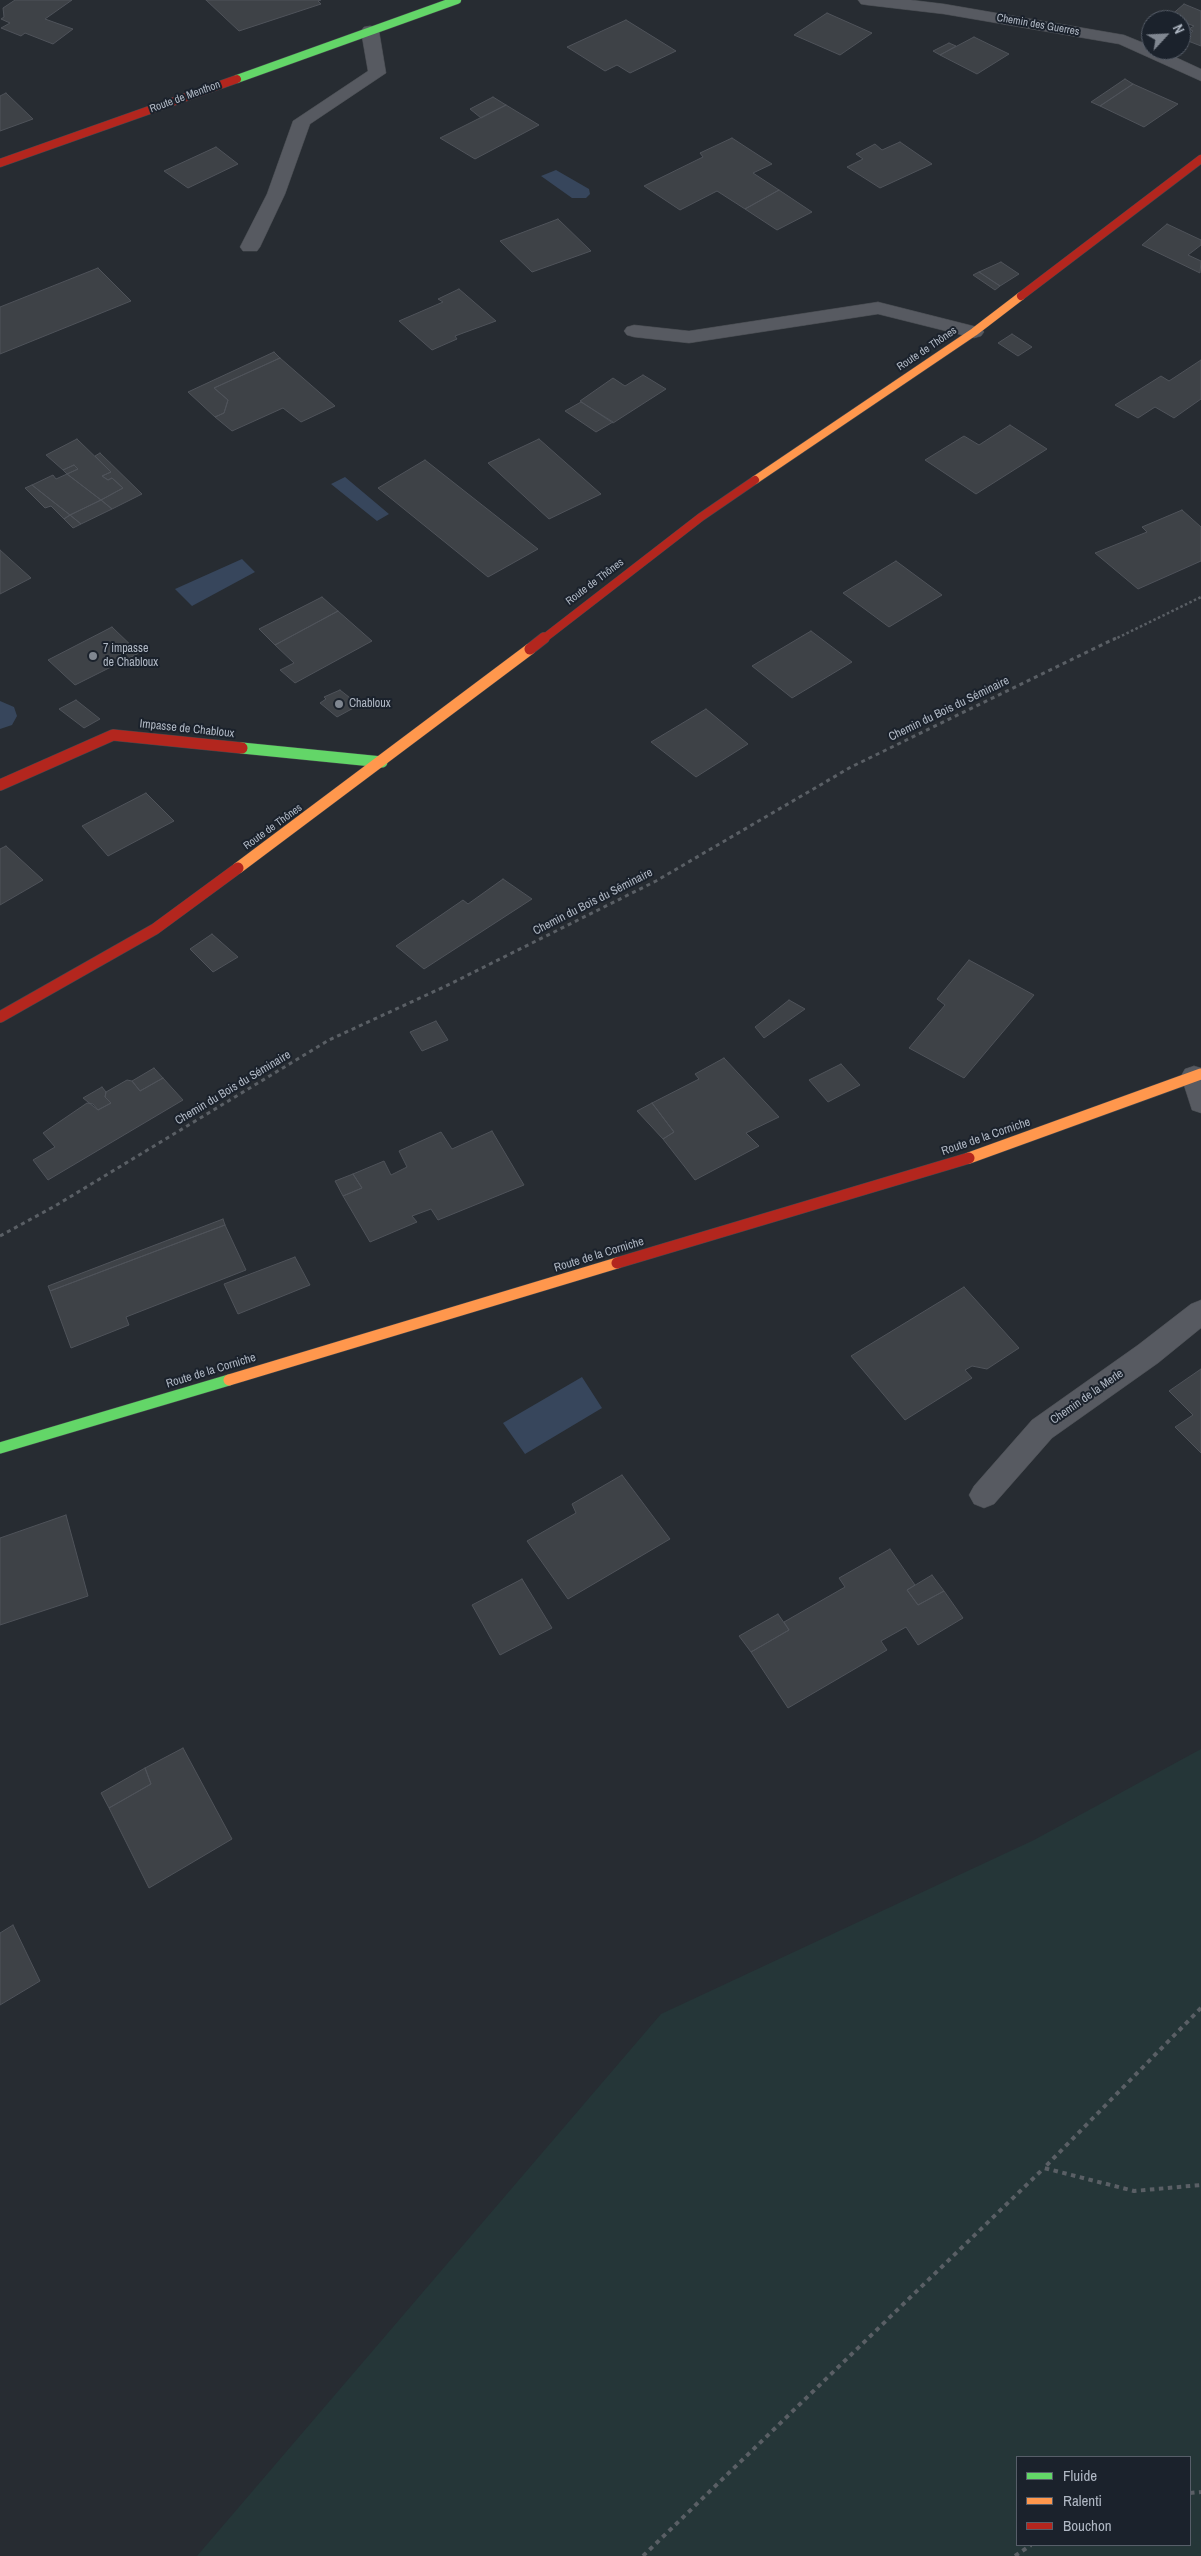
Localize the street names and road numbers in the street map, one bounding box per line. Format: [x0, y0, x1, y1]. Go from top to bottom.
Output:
street label: Chemin des Guerres [996, 11, 1080, 39]
street label: Route de Menthon [148, 78, 222, 116]
street label: Route de Thônes [895, 324, 959, 374]
street label: Route de Thônes [563, 556, 627, 608]
street label: Chemin du Bois du Séminaire [886, 674, 1012, 744]
street label: Impasse de Chabloux [139, 717, 235, 741]
street label: Route de Thônes [241, 801, 305, 853]
street label: Chemin du Bois du Séminaire [531, 866, 655, 938]
street label: Chemin du Bois du Séminaire [173, 1048, 293, 1128]
street label: Route de la Corniche [940, 1115, 1032, 1159]
street label: Route de la Corniche [552, 1235, 646, 1275]
street label: Route de la Corniche [164, 1351, 258, 1391]
street label: Chemin de la Merle [1048, 1366, 1126, 1428]

